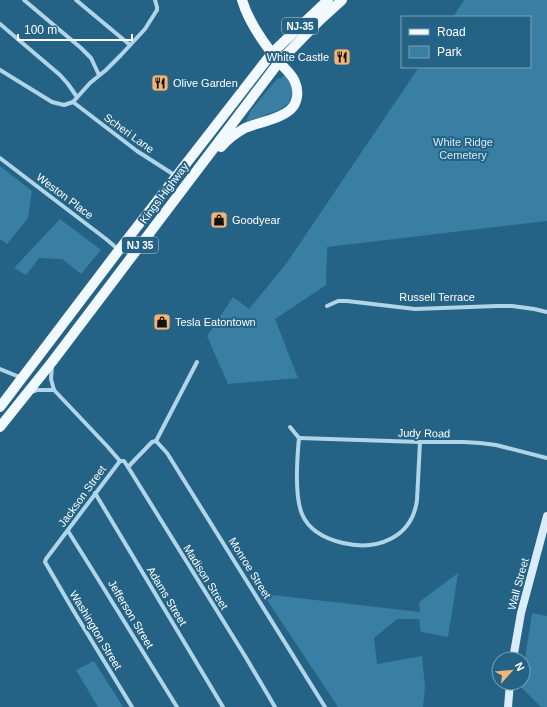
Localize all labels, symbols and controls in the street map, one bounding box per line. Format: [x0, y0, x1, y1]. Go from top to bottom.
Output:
scale bar [18, 16, 132, 42]
legend [401, 16, 531, 68]
road number: NJ-35 [282, 18, 318, 34]
text: 100 m [24, 23, 57, 37]
text: Road [437, 25, 466, 39]
text: Park [437, 45, 463, 59]
restaurant icon: White Castle [332, 47, 352, 67]
place label: White Castle [267, 51, 329, 63]
restaurant icon: Olive Garden [150, 73, 170, 93]
place label: Olive Garden [173, 77, 238, 89]
street label: Scheri Lane [102, 111, 156, 155]
park label: White Ridge Cemetery [433, 136, 493, 161]
street label: Kings Highway [137, 160, 191, 226]
street label: Weston Place [34, 171, 96, 221]
shop icon: Goodyear [209, 210, 229, 230]
place label: Goodyear [232, 214, 281, 226]
road number: NJ 35 [122, 237, 158, 253]
street label: Russell Terrace [399, 291, 475, 303]
shop icon: Tesla Eatontown [152, 312, 172, 332]
place label: Tesla Eatontown [175, 316, 256, 328]
street label: Judy Road [398, 427, 450, 439]
street label: Jackson Street [56, 463, 108, 529]
street label: Monroe Street [226, 535, 274, 601]
street label: Madison Street [181, 542, 231, 612]
street label: Wall Street [505, 557, 531, 611]
street label: Adams Street [145, 564, 189, 628]
street label: Jefferson Street [106, 578, 156, 650]
street label: Washington Street [68, 588, 124, 672]
north arrow [491, 651, 531, 691]
text: N [513, 660, 527, 673]

